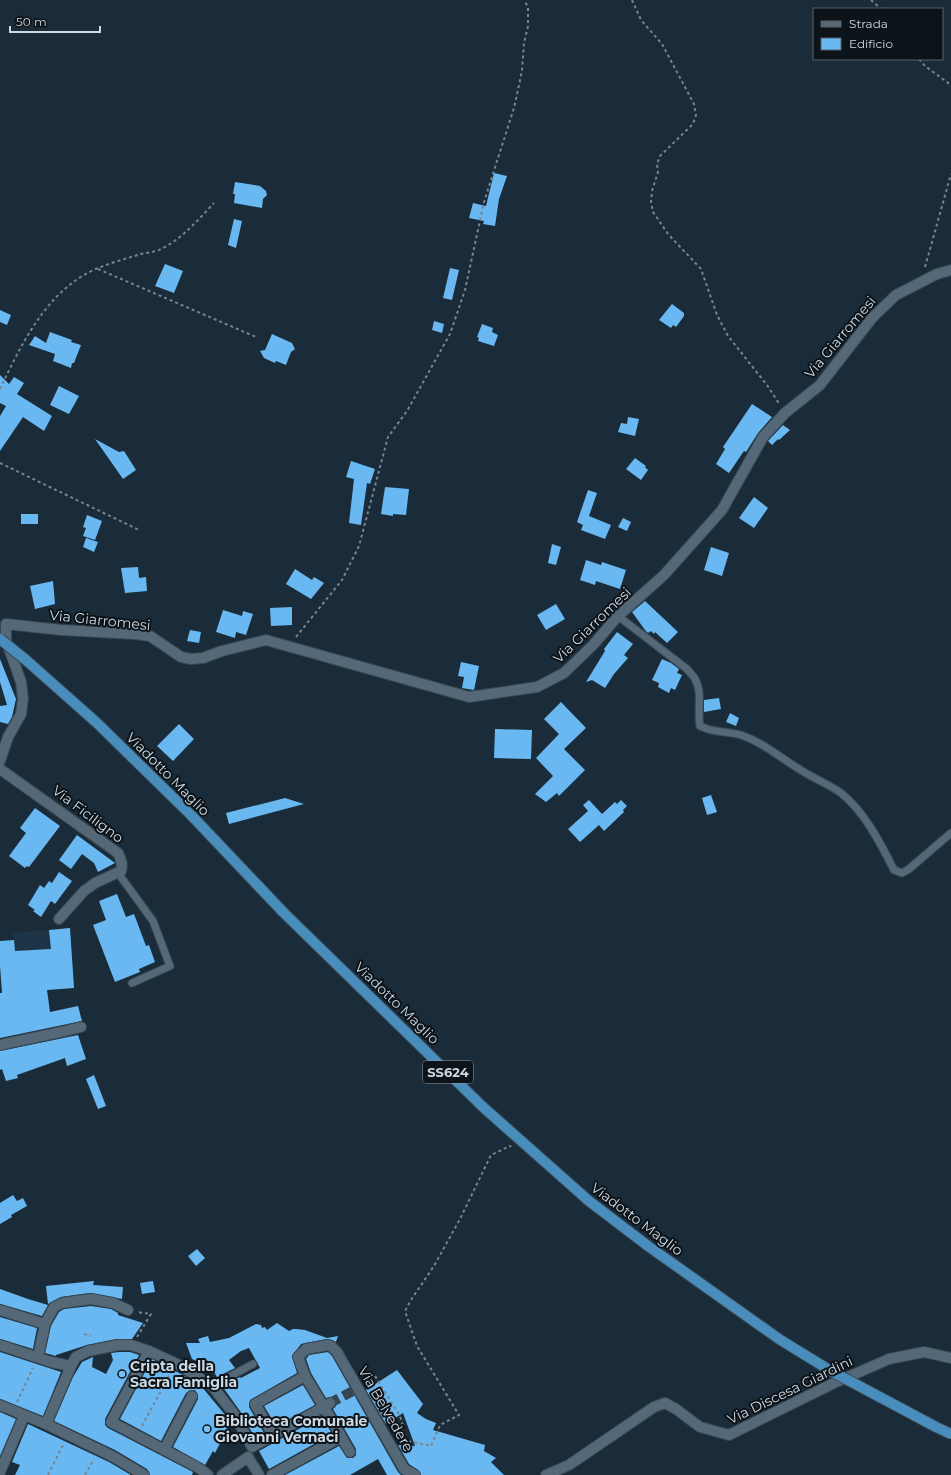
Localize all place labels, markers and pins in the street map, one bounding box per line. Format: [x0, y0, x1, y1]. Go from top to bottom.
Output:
place label: Cripta della Sacra Famiglia [130, 1357, 237, 1391]
marker: Cripta della Sacra Famiglia [117, 1369, 127, 1379]
place label: Biblioteca Comunale Giovanni Vernaci [215, 1412, 368, 1446]
marker: Biblioteca Comunale Giovanni Vernaci [202, 1424, 212, 1434]

